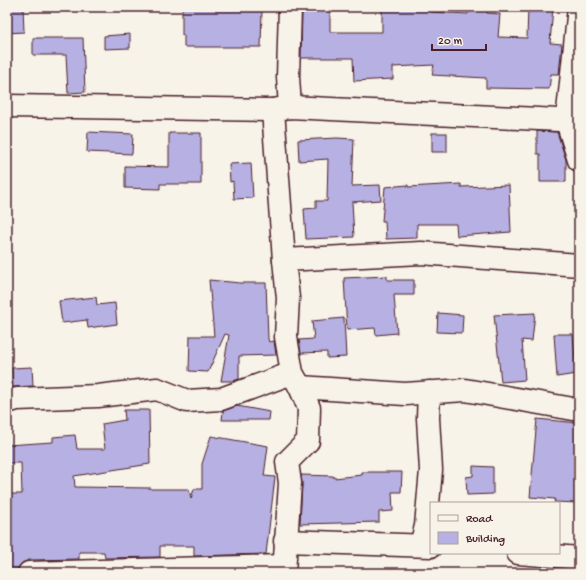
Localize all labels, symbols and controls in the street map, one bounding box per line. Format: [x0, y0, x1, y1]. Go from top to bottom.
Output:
scale bar [432, 26, 486, 52]
text: 20 m [438, 35, 463, 49]
legend [430, 502, 560, 554]
text: Road [466, 513, 493, 527]
text: Building [465, 533, 505, 547]

